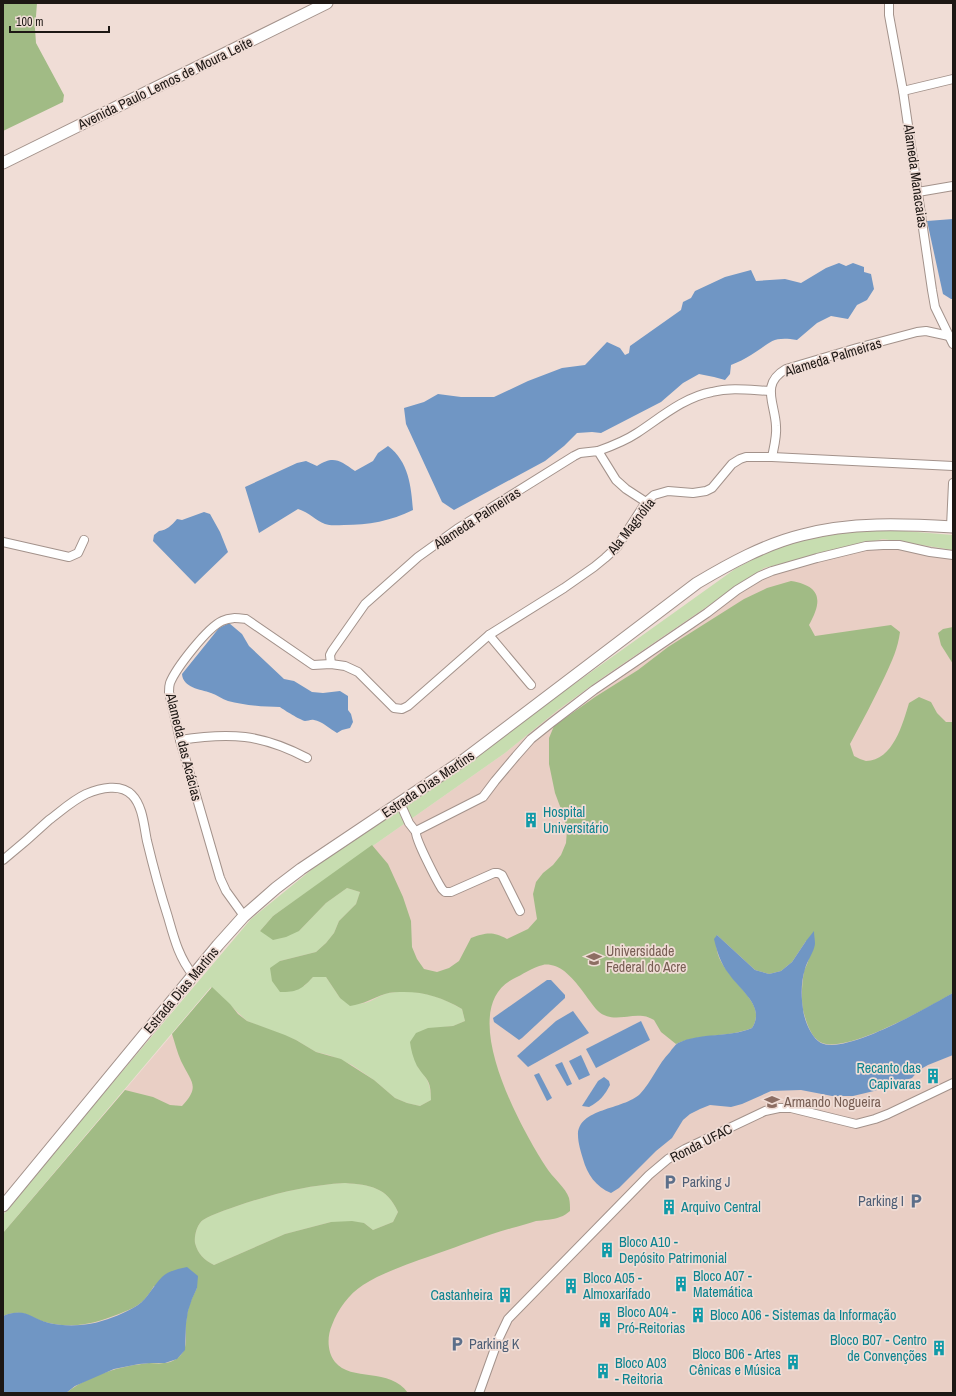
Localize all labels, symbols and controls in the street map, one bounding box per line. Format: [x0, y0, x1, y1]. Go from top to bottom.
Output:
scale bar [10, 8, 109, 34]
text: 100 m [16, 14, 43, 30]
street label: Avenida Paulo Lemos de Moura Leite [74, 33, 255, 134]
street label: Alameda Manacaias [900, 122, 932, 229]
street label: Alameda Palmeiras [782, 334, 884, 381]
street label: Alameda Palmeiras [429, 483, 524, 553]
street label: Ala Magnólia [603, 494, 659, 559]
street label: Alameda das Acácias [162, 690, 206, 803]
street label: Estrada Dias Martins [378, 746, 478, 822]
place label: Hospital Universitário [543, 803, 609, 837]
building icon: Hospital Universitário [522, 811, 540, 829]
place label: Universidade Federal do Acre [606, 942, 687, 976]
street label: Estrada Dias Martins [139, 943, 223, 1037]
school or university icon: Universidade Federal do Acre [585, 950, 603, 968]
place label: Recanto das Capivaras [857, 1059, 921, 1093]
building icon: Recanto das Capivaras [924, 1067, 942, 1085]
school or university icon: Armando Nogueira [763, 1093, 781, 1111]
place label: Armando Nogueira [783, 1093, 882, 1111]
street label: Ronda UFAC [667, 1120, 735, 1166]
parking icon: Parking J [661, 1173, 679, 1191]
place label: Parking J [682, 1173, 731, 1191]
place label: Parking I [858, 1192, 904, 1210]
parking icon: Parking I [907, 1192, 925, 1210]
building icon: Arquivo Central [660, 1198, 678, 1216]
place label: Arquivo Central [680, 1198, 761, 1216]
place label: Bloco A10 - Depósito Patrimonial [619, 1233, 727, 1267]
building icon: Bloco A10 - Depósito Patrimonial [598, 1241, 616, 1259]
place label: Bloco A07 - Matemática [693, 1267, 754, 1301]
place label: Bloco A05 - Almoxarifado [582, 1269, 651, 1303]
building icon: Bloco A07 - Matemática [672, 1275, 690, 1293]
building icon: Bloco A05 - Almoxarifado [562, 1277, 580, 1295]
place label: Castanheira [430, 1286, 494, 1304]
building icon: Castanheira [496, 1286, 514, 1304]
place label: Bloco A04 - Pró-Reitorias [617, 1303, 686, 1337]
building icon: Bloco A06 - Sistemas da Informação [689, 1306, 707, 1324]
place label: Bloco A06 - Sistemas da Informação [710, 1306, 896, 1324]
building icon: Bloco A04 - Pró-Reitorias [596, 1311, 614, 1329]
place label: Bloco B07 - Centro de Convenções [830, 1331, 927, 1365]
parking icon: Parking K [448, 1335, 466, 1353]
place label: Parking K [469, 1335, 520, 1353]
building icon: Bloco B07 - Centro de Convenções [930, 1339, 948, 1357]
place label: Bloco B06 - Artes Cênicas e Música [689, 1345, 782, 1379]
building icon: Bloco B06 - Artes Cênicas e Música [784, 1353, 802, 1371]
place label: Bloco A03 - Reitoria [615, 1354, 667, 1388]
building icon: Bloco A03 - Reitoria [594, 1362, 612, 1380]

